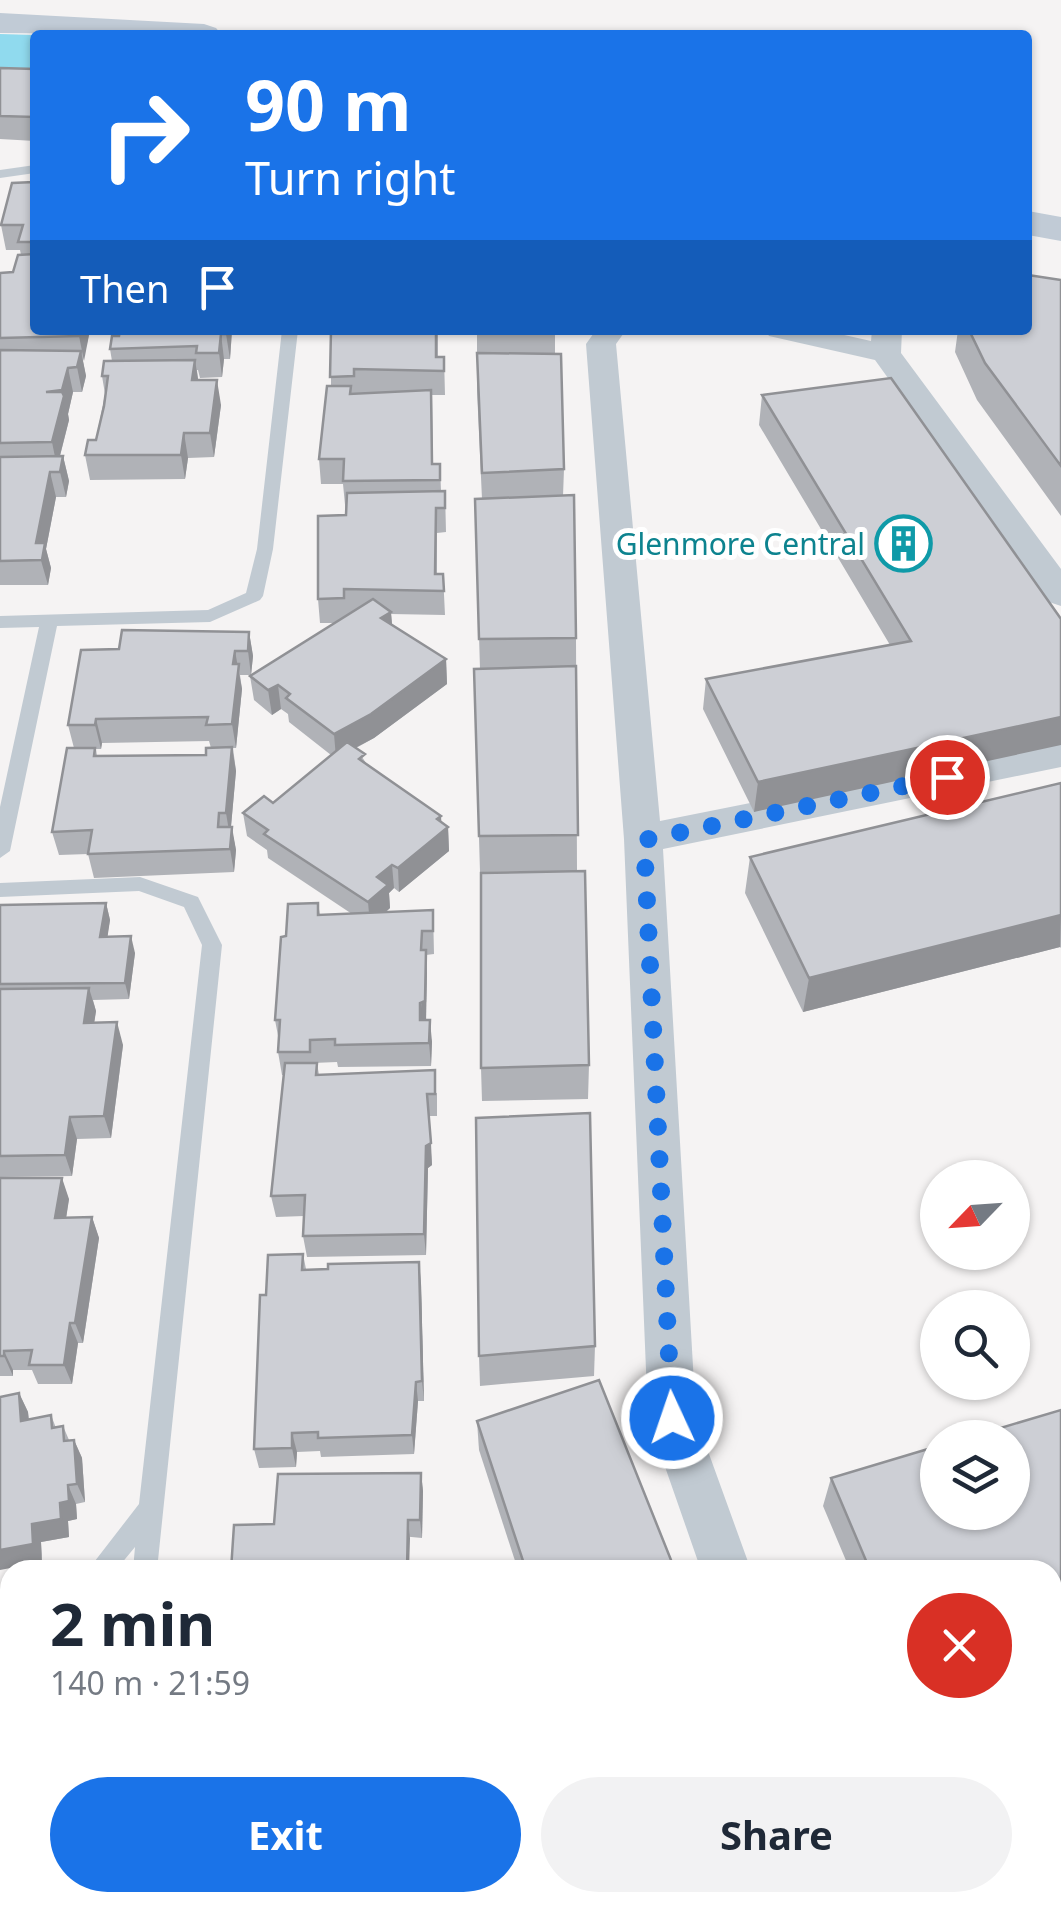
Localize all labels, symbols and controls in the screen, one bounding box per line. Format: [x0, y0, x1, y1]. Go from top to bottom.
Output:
text: 90 m [245, 56, 412, 152]
icon: right [80, 70, 210, 200]
text: Turn right [245, 147, 456, 208]
icon: arrive [190, 260, 245, 315]
text: Then [80, 262, 170, 314]
building icon: Glenmore Central [874, 513, 934, 573]
place label: Glenmore Central [616, 523, 865, 564]
pin [905, 735, 990, 820]
icon: arrive [920, 750, 975, 805]
north arrow [920, 1160, 1030, 1270]
map controls [920, 1160, 1030, 1530]
button: search [920, 1290, 1030, 1400]
position arrow [620, 1366, 724, 1470]
button: layers [920, 1420, 1030, 1530]
text: 2 min [50, 1582, 215, 1664]
button: close [907, 1593, 1012, 1698]
text: 140 m · 21:59 [50, 1661, 250, 1704]
button: Exit [50, 1777, 521, 1892]
button: Share [541, 1777, 1012, 1892]

